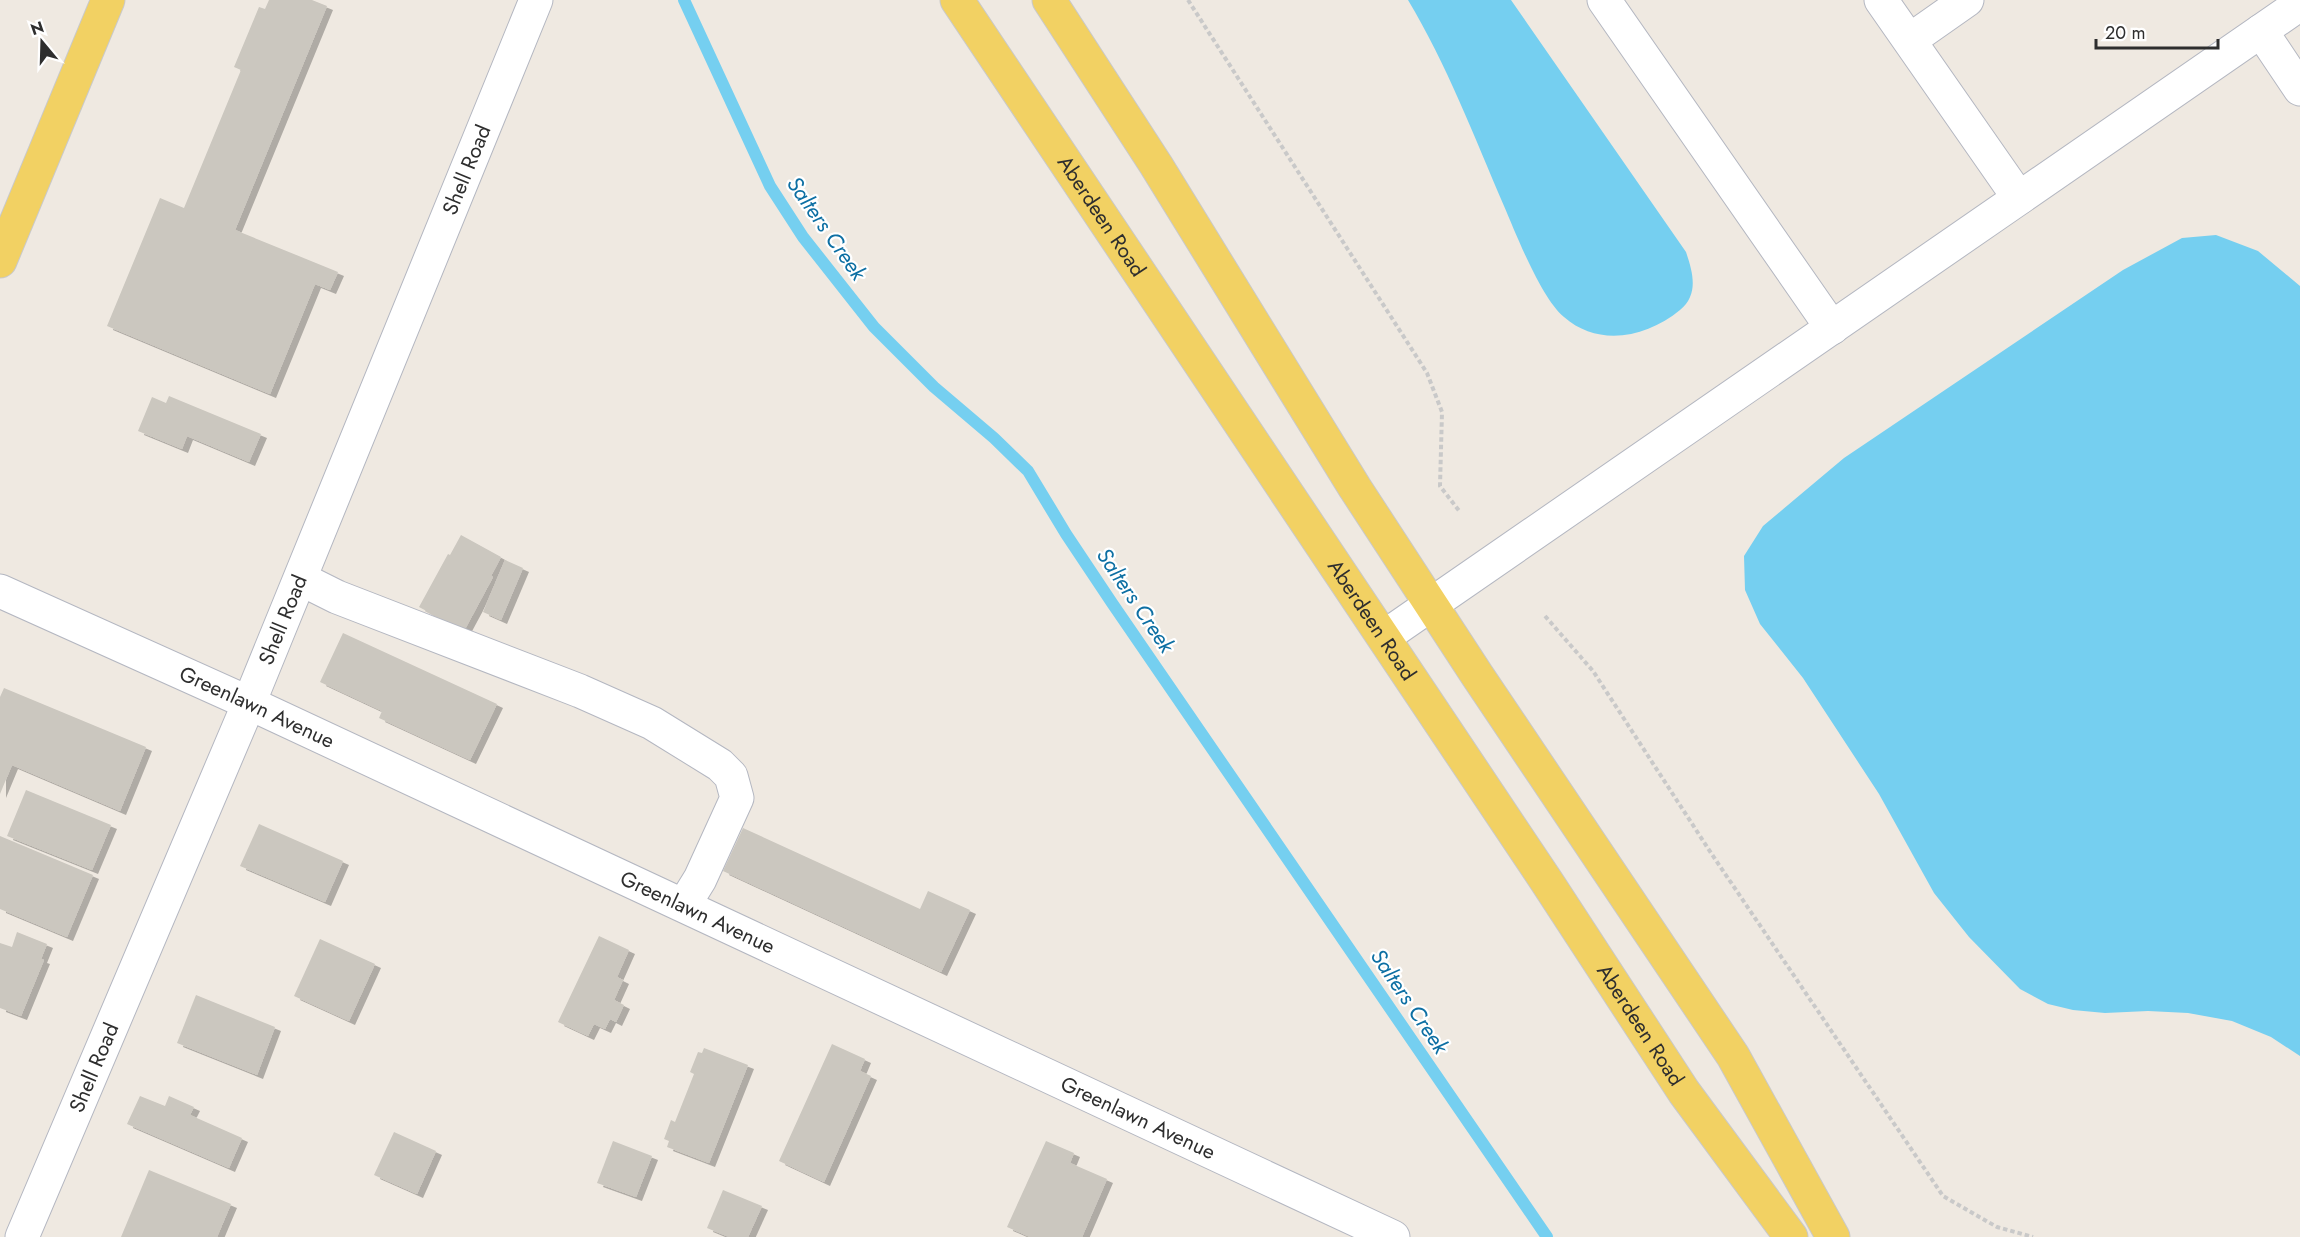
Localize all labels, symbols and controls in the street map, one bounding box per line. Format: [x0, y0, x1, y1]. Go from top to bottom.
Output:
north arrow [12, 12, 72, 72]
scale bar [2096, 12, 2218, 50]
text: N [28, 15, 47, 41]
text: 20 m [2105, 20, 2145, 46]
street label: Shell Road [435, 120, 498, 219]
street label: Aberdeen Road [1050, 149, 1153, 283]
water label: Salters Creek [779, 169, 876, 288]
water label: Salters Creek [1089, 541, 1184, 660]
street label: Aberdeen Road [1320, 553, 1423, 687]
street label: Shell Road [251, 570, 315, 669]
street label: Greenlawn Avenue [175, 659, 340, 756]
street label: Greenlawn Avenue [615, 863, 780, 962]
water label: Salters Creek [1363, 942, 1458, 1061]
street label: Aberdeen Road [1589, 958, 1691, 1092]
street label: Shell Road [62, 1018, 126, 1117]
street label: Greenlawn Avenue [1056, 1069, 1220, 1167]

